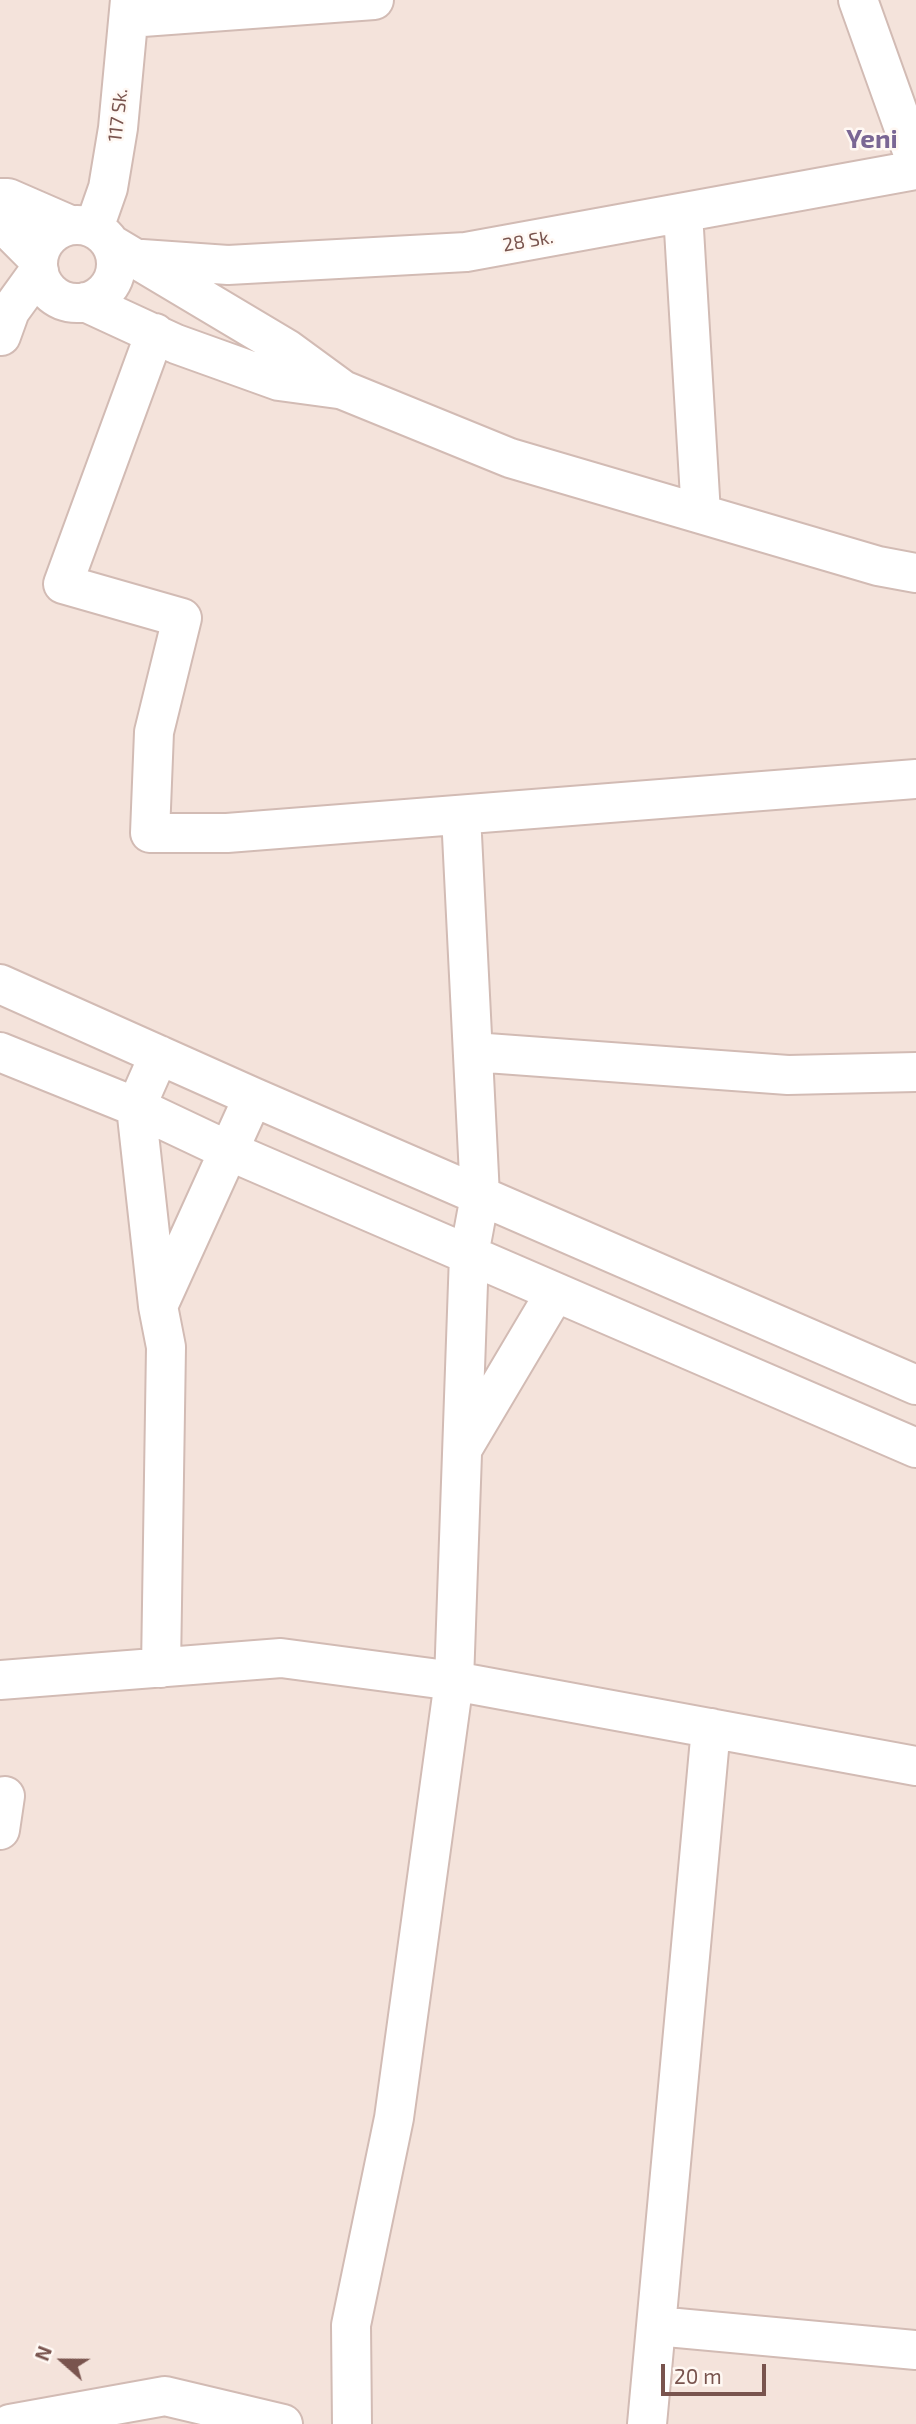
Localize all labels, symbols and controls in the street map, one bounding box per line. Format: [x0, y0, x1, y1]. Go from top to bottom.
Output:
street label: 117 Sk. [103, 87, 133, 143]
district label: Yeni [846, 123, 898, 155]
street label: 28 Sk. [501, 225, 555, 257]
north arrow [28, 2326, 98, 2396]
text: N [30, 2343, 56, 2364]
scale bar [664, 2350, 769, 2394]
text: 20 m [674, 2363, 722, 2388]

